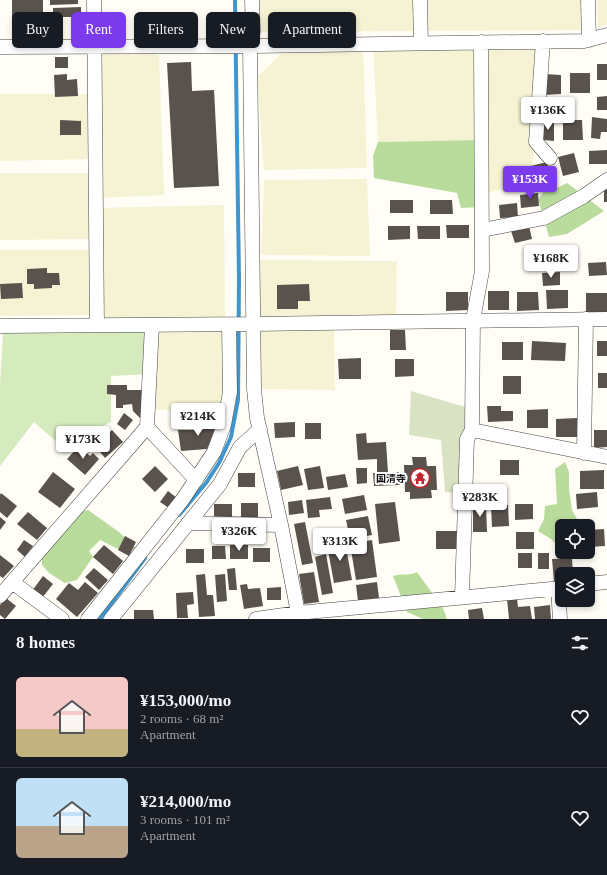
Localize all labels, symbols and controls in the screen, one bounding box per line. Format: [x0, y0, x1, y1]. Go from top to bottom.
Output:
chip: Buy [12, 12, 63, 48]
chip: Rent [71, 12, 126, 48]
chip: Filters [134, 12, 198, 48]
chip: New [206, 12, 260, 48]
chip: Apartment [268, 12, 356, 48]
pin: ¥136K [520, 97, 576, 131]
text: ¥136K [530, 102, 566, 117]
pin: ¥153K [502, 166, 558, 200]
text: ¥153K [512, 171, 548, 186]
pin: ¥168K [523, 245, 579, 279]
text: ¥168K [533, 250, 569, 265]
pin: ¥214K [170, 403, 226, 437]
text: ¥214K [180, 408, 216, 423]
pin: ¥173K [55, 426, 111, 460]
text: ¥173K [65, 431, 101, 446]
temple icon: 国清寺 [409, 467, 431, 489]
place label: 国清寺 [376, 473, 406, 484]
pin: ¥283K [452, 484, 508, 518]
text: ¥283K [462, 489, 498, 504]
pin: ¥326K [211, 518, 267, 552]
map controls [555, 519, 595, 607]
button: locate [555, 519, 595, 559]
text: ¥326K [221, 523, 257, 538]
pin: ¥313K [312, 528, 368, 562]
text: ¥313K [322, 533, 358, 548]
button: layers [555, 567, 595, 607]
icon: filters [569, 632, 591, 654]
text: 8 homes [16, 633, 75, 652]
text: ¥153,000/mo [140, 691, 231, 710]
icon: home [48, 693, 96, 741]
icon: heart [569, 706, 591, 728]
text: 2 rooms · 68 m² [140, 711, 223, 726]
text: Apartment [140, 727, 196, 742]
text: ¥214,000/mo [140, 792, 231, 811]
icon: home [48, 794, 96, 842]
icon: heart [569, 807, 591, 829]
text: 3 rooms · 101 m² [140, 812, 230, 827]
text: Apartment [140, 828, 196, 843]

